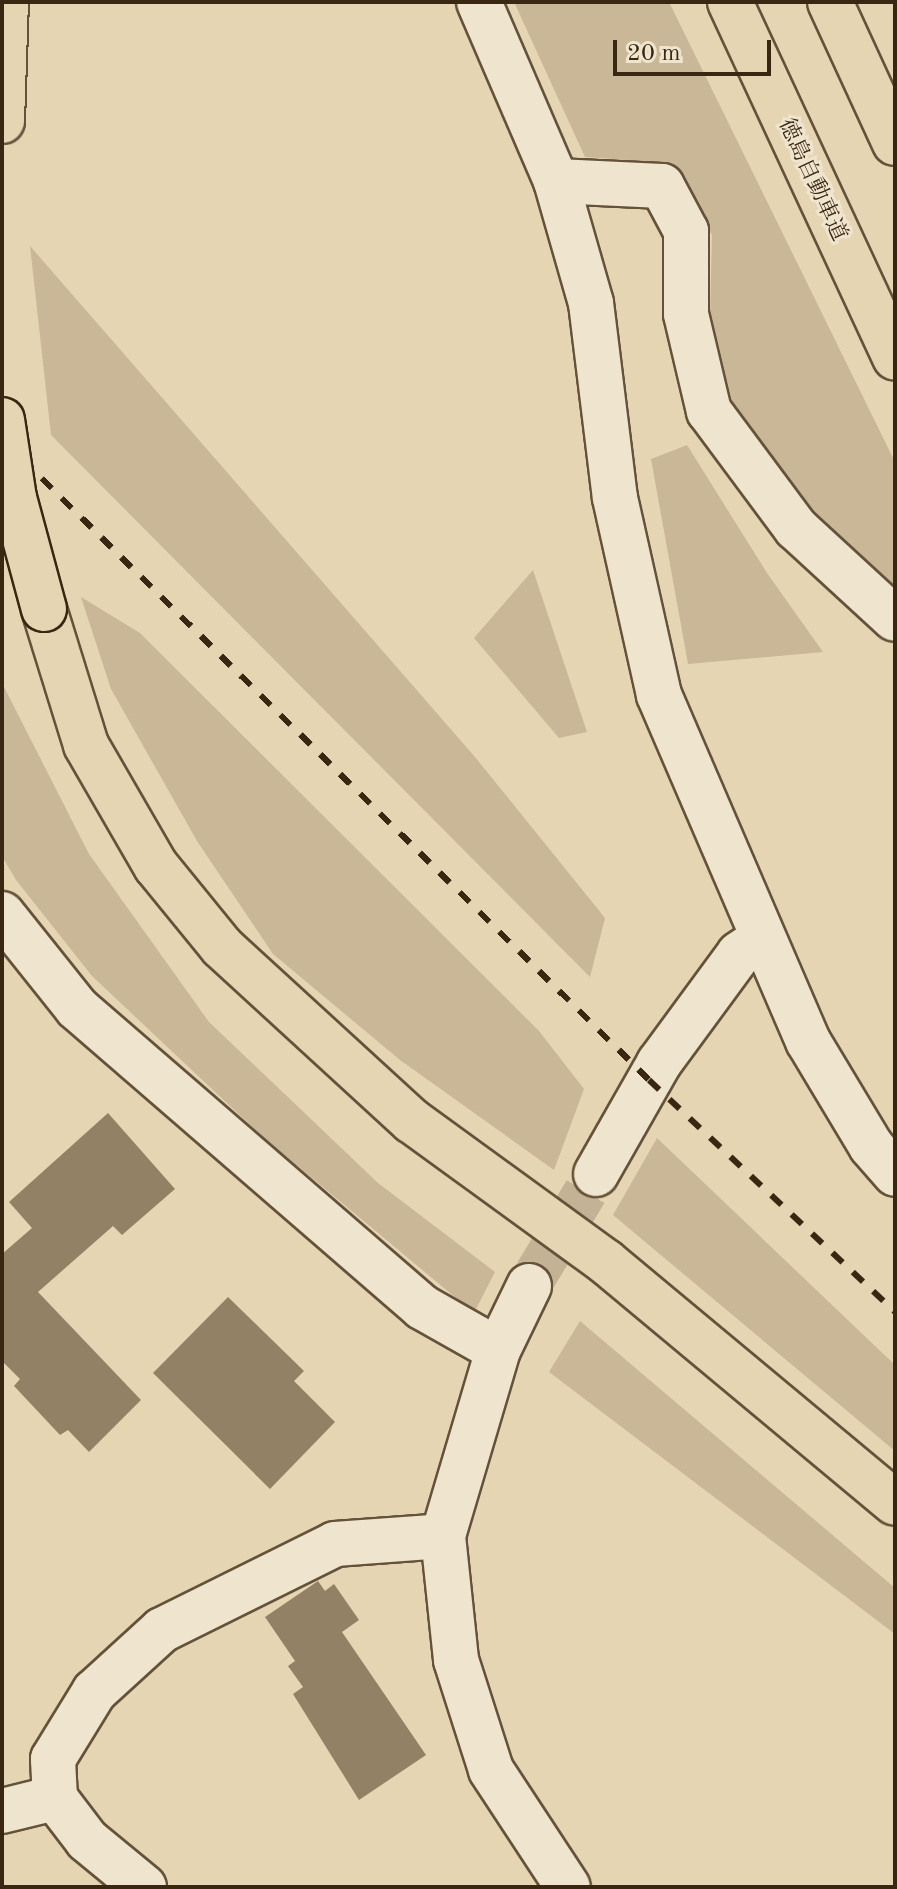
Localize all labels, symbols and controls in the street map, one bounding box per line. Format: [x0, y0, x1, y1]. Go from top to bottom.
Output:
scale bar [617, 24, 775, 74]
text: 20 m [627, 42, 681, 66]
street label: 徳島自動車道 [772, 115, 852, 245]

